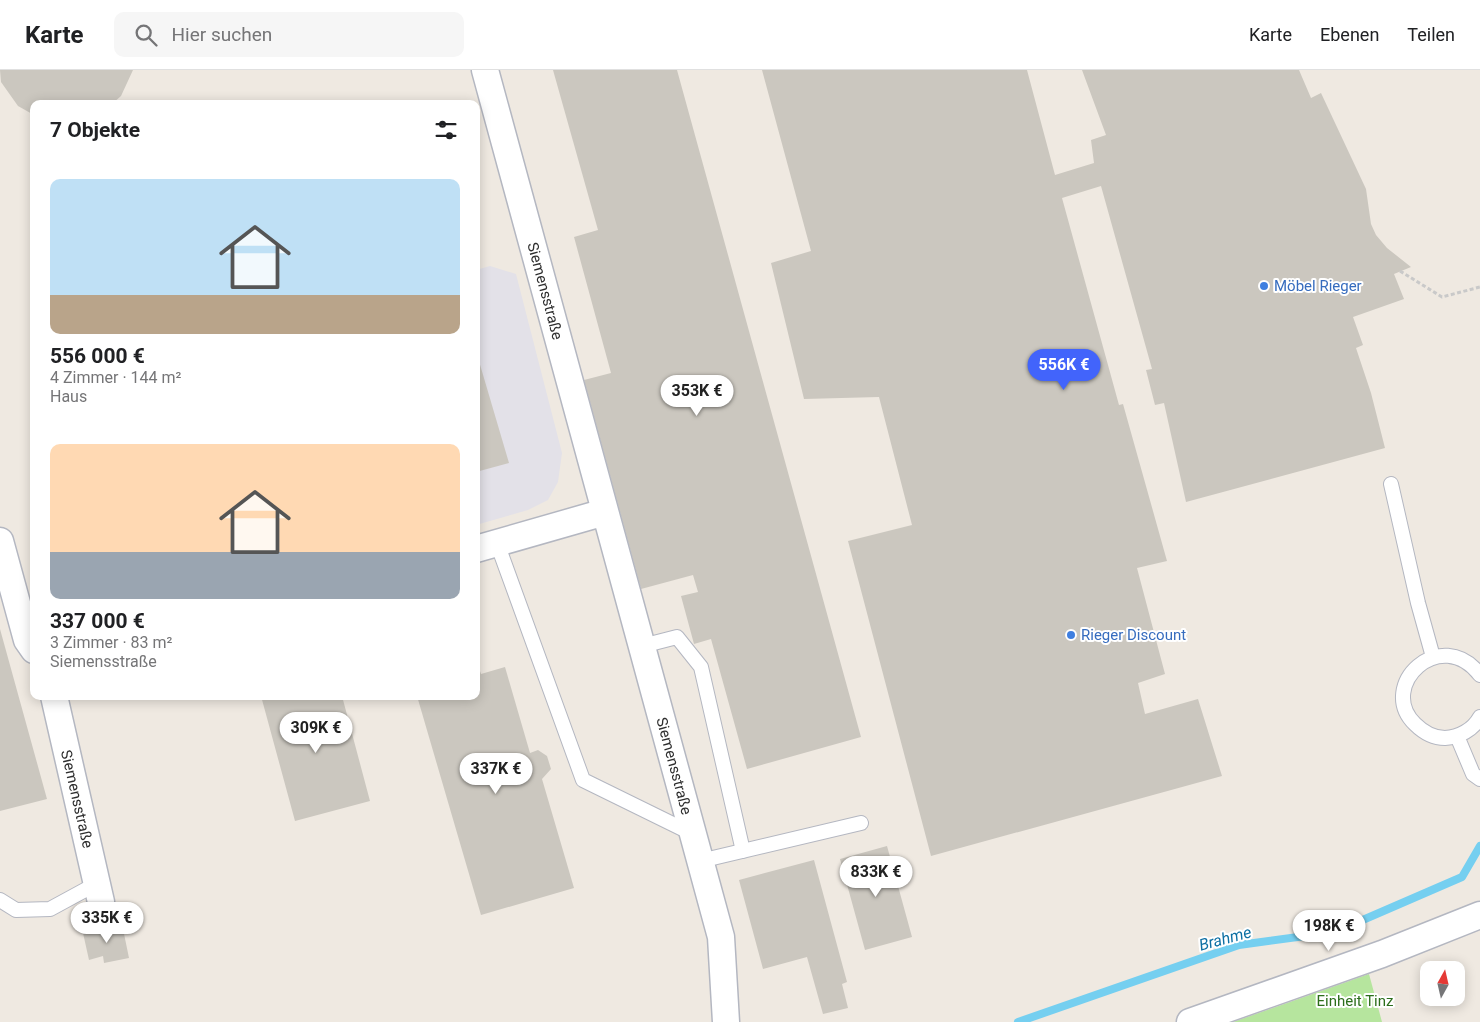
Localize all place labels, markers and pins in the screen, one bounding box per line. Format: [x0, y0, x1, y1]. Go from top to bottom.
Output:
place label: Möbel Rieger [1274, 277, 1362, 295]
marker: Möbel Rieger [1258, 280, 1270, 292]
pin: 556K € [1023, 348, 1105, 391]
pin: 353K € [656, 374, 738, 417]
place label: Rieger Discount [1081, 626, 1186, 644]
marker: Rieger Discount [1065, 629, 1077, 641]
pin: 309K € [275, 712, 357, 754]
pin: 337K € [455, 752, 537, 795]
pin: 833K € [835, 856, 917, 898]
pin: 335K € [66, 902, 148, 944]
pin: 198K € [1288, 910, 1370, 952]

